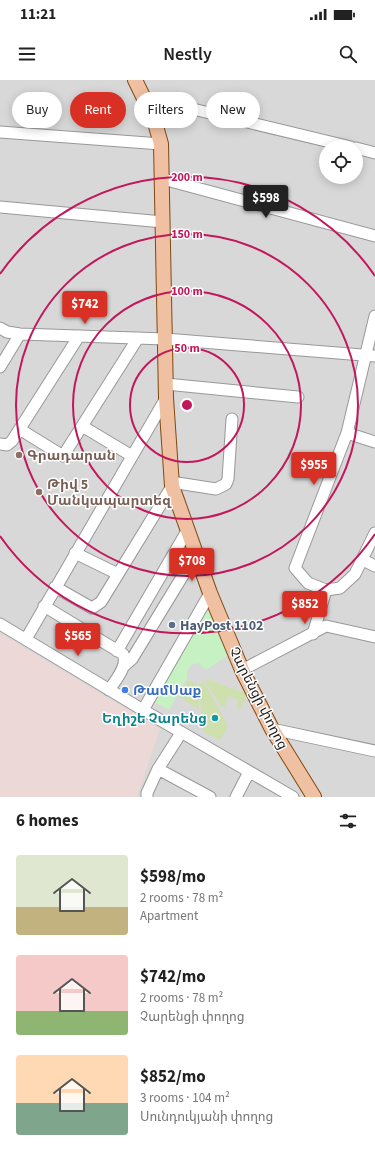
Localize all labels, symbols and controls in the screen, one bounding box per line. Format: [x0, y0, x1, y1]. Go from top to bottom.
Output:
text: 11:21 [20, 4, 56, 25]
text: Nestly [163, 42, 212, 67]
icon: menu [16, 43, 38, 65]
icon: search [337, 43, 359, 65]
chip: Buy [12, 92, 62, 128]
chip: Rent [70, 92, 126, 128]
chip: Filters [134, 92, 198, 128]
chip: New [206, 92, 260, 128]
map controls [319, 140, 363, 184]
button: locate [319, 140, 363, 184]
text: 200 m [171, 169, 203, 186]
pin: $598 [242, 185, 290, 219]
text: $598 [252, 189, 280, 207]
text: 150 m [171, 226, 203, 243]
text: 100 m [171, 283, 203, 300]
pin: $742 [61, 291, 109, 325]
text: $742 [71, 295, 99, 313]
text: 50 m [174, 340, 200, 357]
centre of rings [180, 398, 194, 412]
place label: Գրադարան [27, 446, 116, 466]
marker: Գրադարան [14, 450, 24, 460]
pin: $955 [290, 452, 338, 486]
text: $955 [300, 456, 328, 474]
place label: Թիվ 5 Մանկապարտեզ [47, 475, 172, 511]
marker: Թիվ 5 Մանկապարտեզ [34, 487, 44, 497]
pin: $708 [168, 548, 216, 582]
text: $708 [178, 552, 206, 570]
pin: $852 [281, 591, 329, 625]
text: $852 [291, 595, 319, 613]
place label: HayPost 1102 [180, 616, 264, 636]
marker: HayPost 1102 [167, 620, 177, 630]
pin: $565 [54, 623, 102, 657]
text: $565 [64, 627, 92, 645]
street label: Չարենցի փողոց [224, 644, 293, 753]
place label: ԹամՍաք [133, 681, 202, 701]
marker: ԹամՍաք [120, 685, 130, 695]
place label: Եղիշե Չարենց [102, 709, 207, 729]
marker: Եղիշե Չարենց [210, 713, 220, 723]
text: 6 homes [16, 809, 78, 833]
icon: filters [337, 810, 359, 832]
text: $598/mo [140, 865, 206, 889]
icon: home [48, 871, 96, 919]
text: 2 rooms · 78 m² [140, 889, 223, 907]
text: Apartment [140, 907, 198, 925]
text: $742/mo [140, 965, 206, 989]
icon: home [48, 971, 96, 1019]
text: 2 rooms · 78 m² [140, 989, 223, 1007]
text: Չարենցի փողոց [140, 1008, 245, 1026]
text: $852/mo [140, 1065, 206, 1089]
icon: home [48, 1071, 96, 1119]
text: 3 rooms · 104 m² [140, 1089, 230, 1107]
text: Սունդուկյանի փողոց [140, 1108, 273, 1126]

